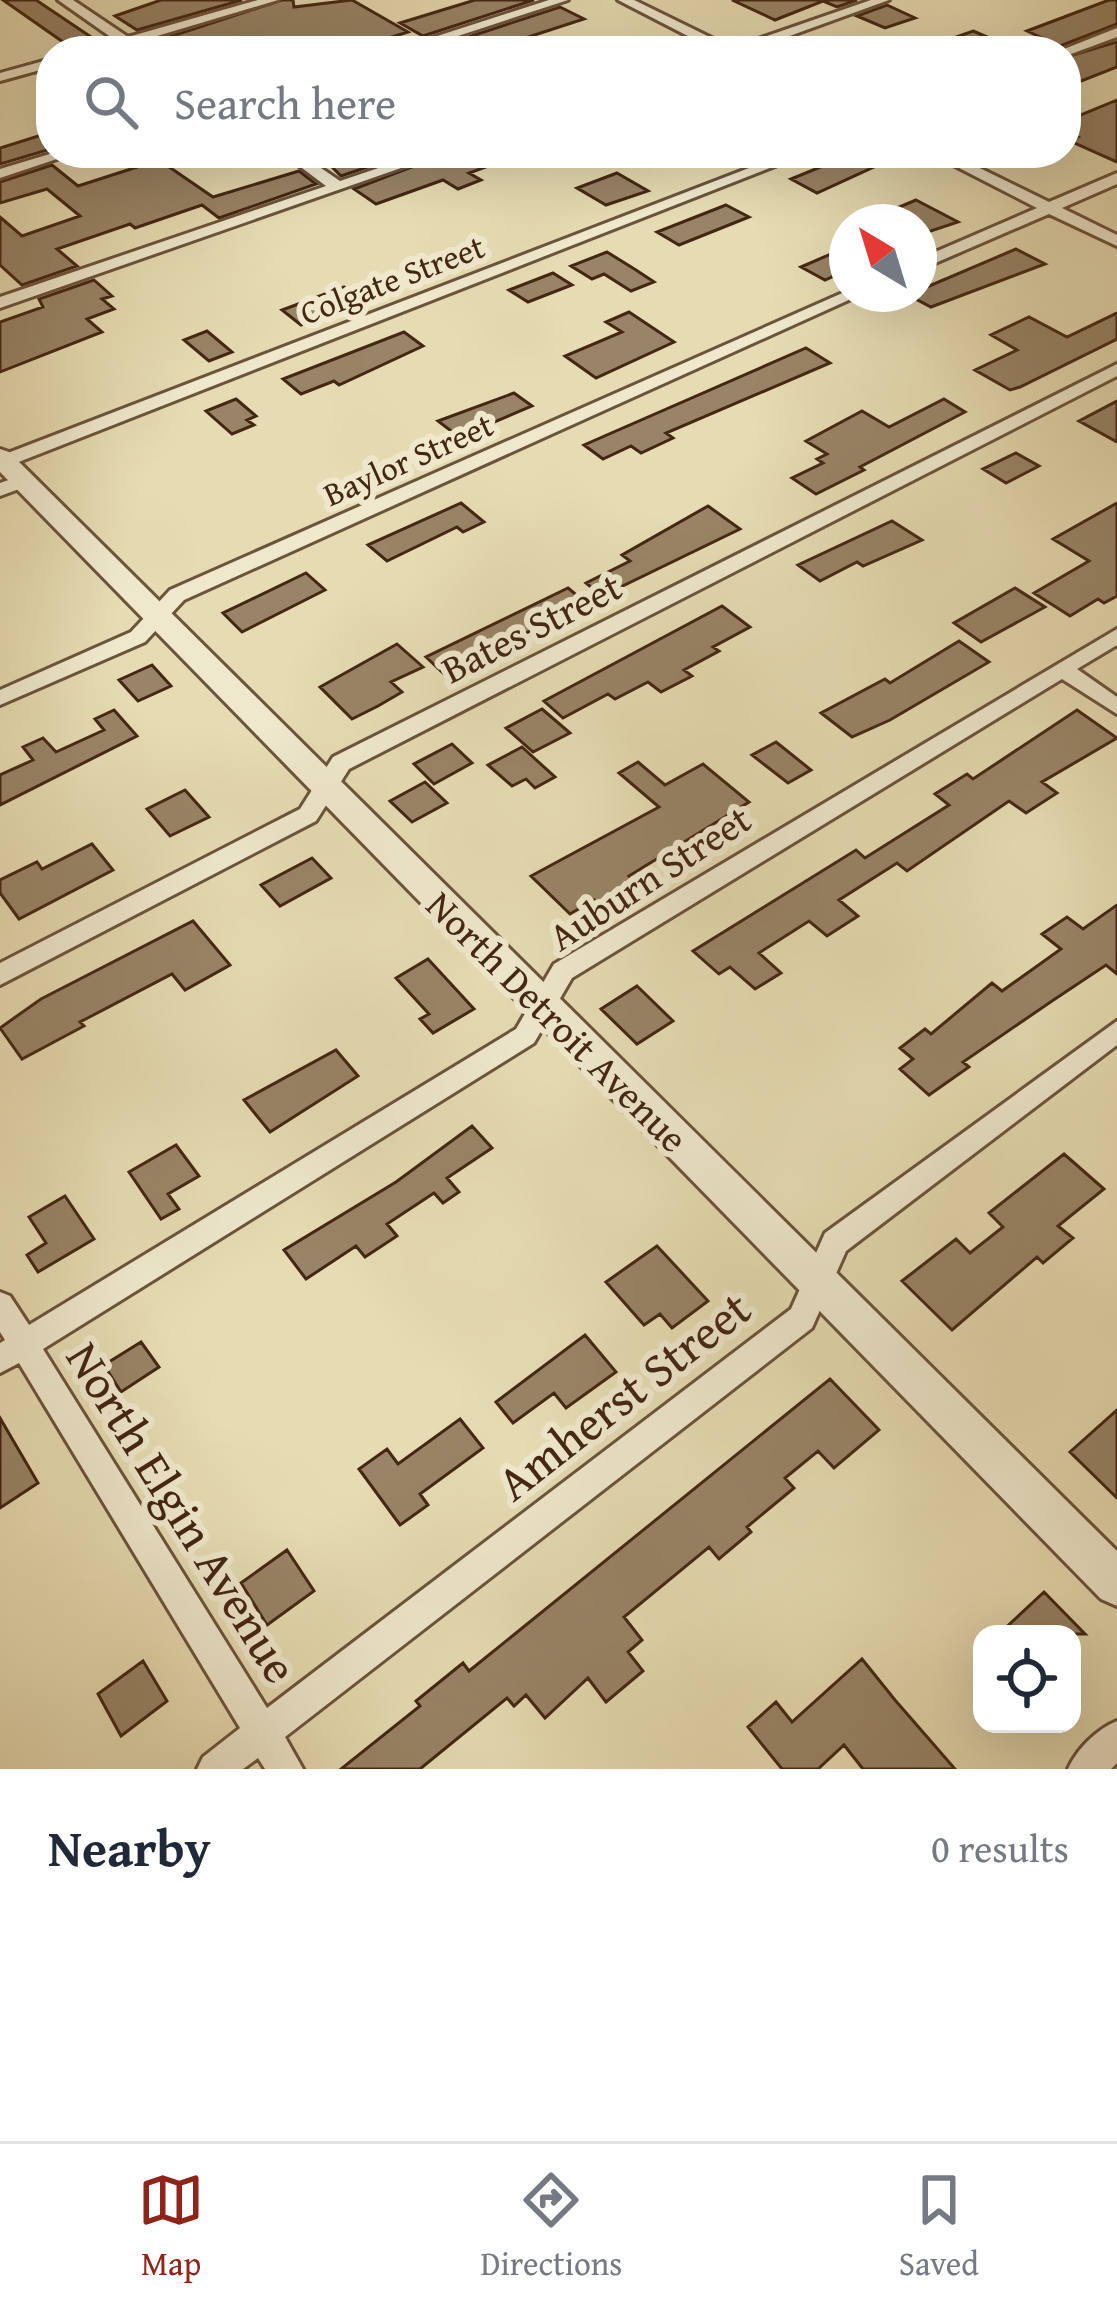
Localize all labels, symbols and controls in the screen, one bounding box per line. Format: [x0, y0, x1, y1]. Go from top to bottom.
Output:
search box [36, 36, 1081, 168]
icon: search [78, 69, 144, 135]
text: Search here [174, 70, 396, 135]
north arrow [829, 204, 937, 312]
street label: Colgate Street [293, 222, 491, 336]
street label: Baylor Street [315, 400, 501, 518]
street label: Bates Street [431, 557, 631, 697]
street label: Auburn Street [536, 790, 762, 964]
street label: North Detroit Avenue [414, 877, 702, 1165]
street label: Amherst Street [481, 1273, 765, 1517]
street label: North Elgin Avenue [49, 1328, 317, 1696]
map controls [973, 1625, 1081, 1733]
button: locate [973, 1625, 1081, 1733]
text: Nearby [48, 1810, 211, 1885]
text: 0 results [931, 1819, 1069, 1876]
tab: Map [138, 2167, 204, 2287]
tab: Directions [481, 2167, 622, 2287]
tab: Saved [899, 2167, 979, 2287]

